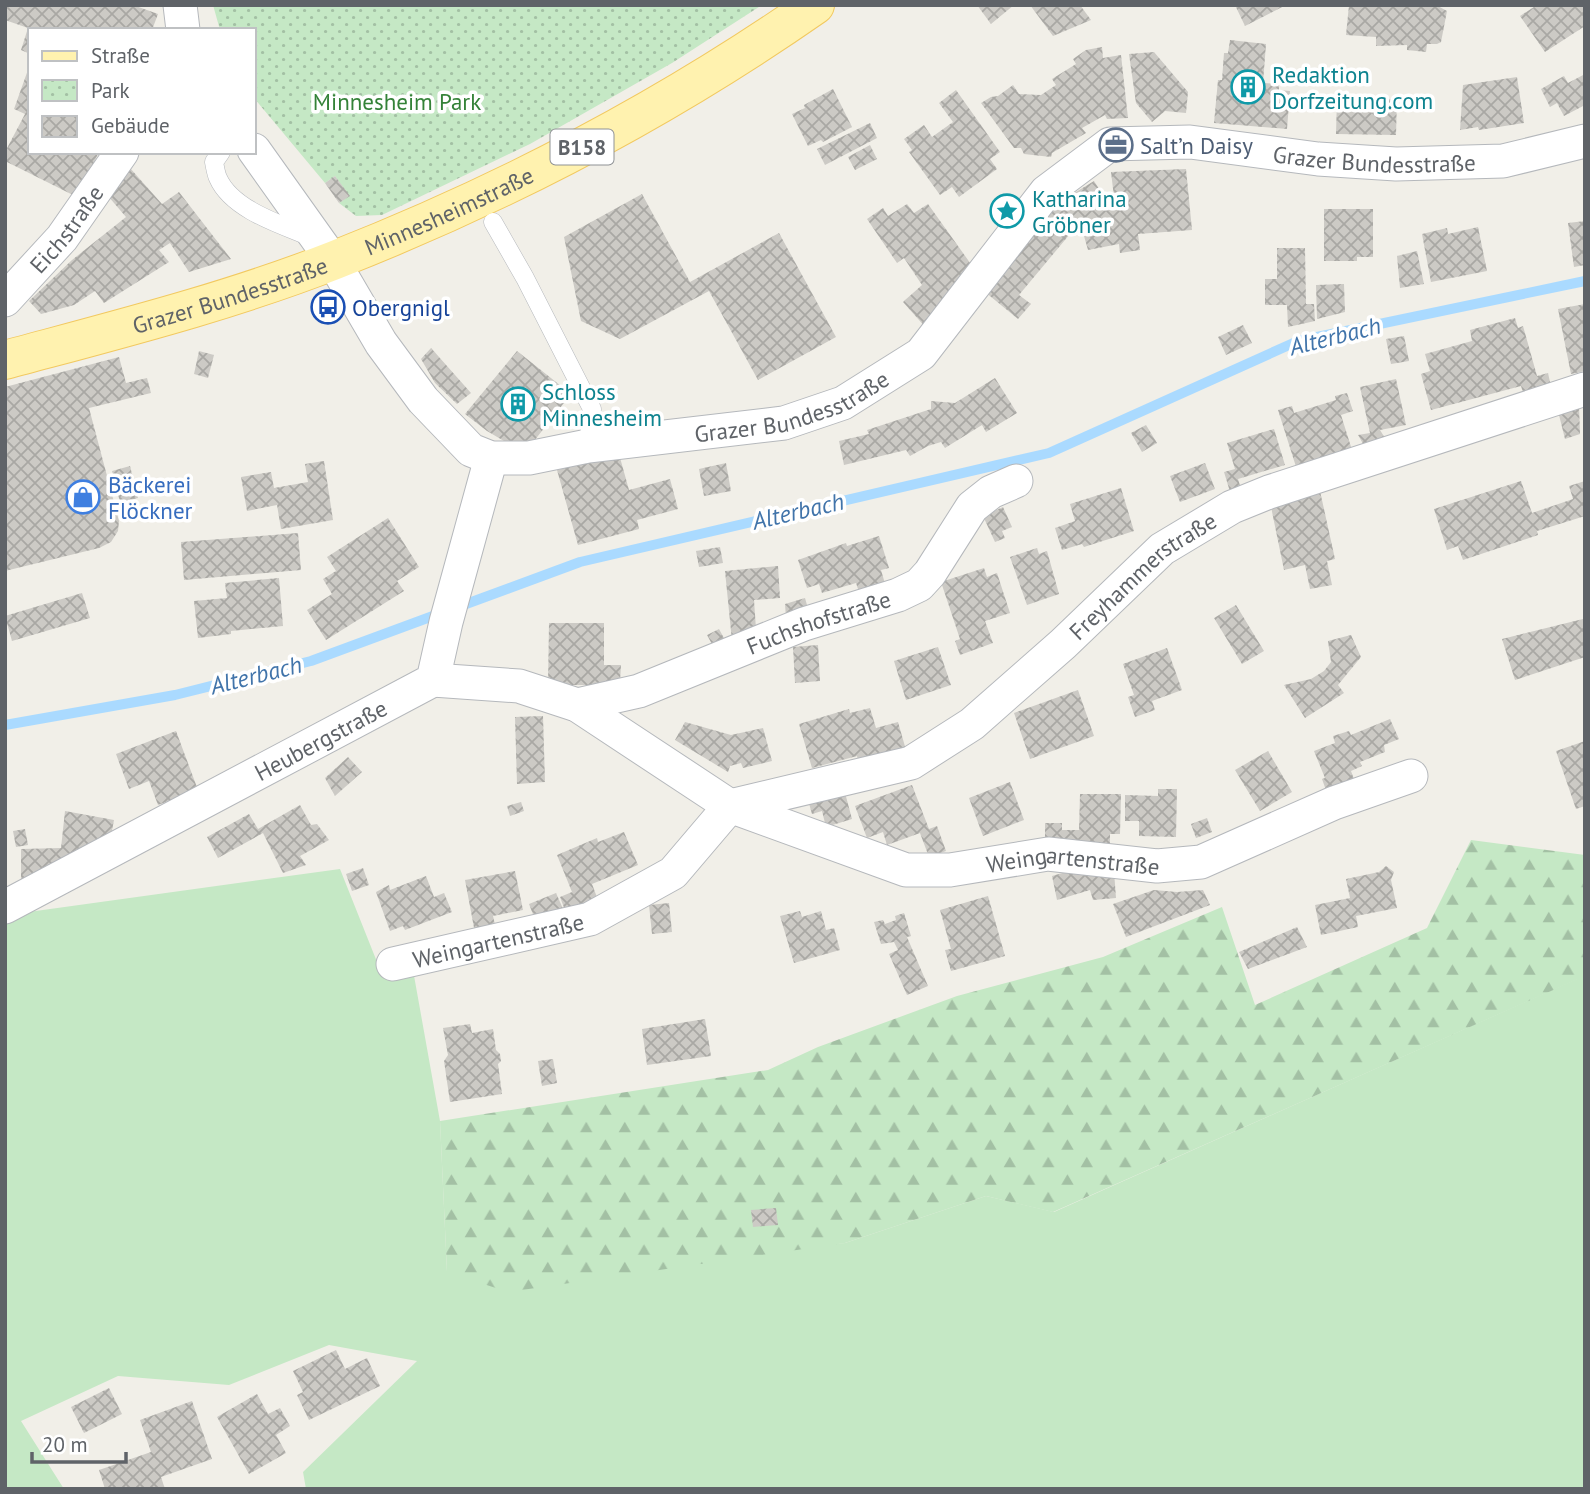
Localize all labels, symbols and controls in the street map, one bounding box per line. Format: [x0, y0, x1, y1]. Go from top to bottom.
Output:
legend [28, 28, 256, 154]
text: Straße [91, 42, 150, 69]
place label: Redaktion Dorfzeitung.com [1272, 60, 1433, 115]
building icon: Redaktion Dorfzeitung.com [1229, 68, 1267, 106]
text: Park [91, 77, 130, 104]
park label: Minnesheim Park [313, 87, 481, 116]
text: Gebäude [91, 112, 170, 139]
office icon: Salt’n Daisy [1097, 126, 1135, 164]
road number: B158 [550, 130, 614, 164]
place label: Salt’n Daisy [1140, 131, 1253, 160]
street label: Grazer Bundesstraße [1271, 139, 1476, 179]
street label: Minnesheimstraße [360, 160, 538, 261]
street label: Eichstraße [23, 179, 109, 279]
place label: Katharina Gröbner [1032, 184, 1127, 239]
place icon: Katharina Gröbner [988, 192, 1026, 230]
street label: Grazer Bundesstraße [129, 250, 331, 339]
bus stop icon: Obergnigl [309, 288, 347, 326]
place label: Obergnigl [352, 293, 450, 322]
water label: Alterbach [1285, 310, 1384, 363]
street label: Grazer Bundesstraße [693, 364, 894, 448]
place label: Schloss Minnesheim [542, 377, 662, 432]
building icon: Schloss Minnesheim [499, 385, 537, 423]
place label: Bäckerei Flöckner [108, 470, 193, 525]
shop icon: Bäckerei Flöckner [64, 478, 102, 516]
water label: Alterbach [748, 485, 847, 537]
street label: Freyhammerstraße [1062, 505, 1221, 645]
street label: Fuchshofstraße [742, 584, 894, 660]
water label: Alterbach [206, 649, 305, 702]
street label: Heubergstraße [249, 693, 392, 787]
street label: Weingartenstraße [984, 839, 1161, 881]
street label: Weingartenstraße [410, 906, 587, 974]
scale bar [32, 1420, 126, 1464]
text: 20 m [42, 1431, 88, 1458]

